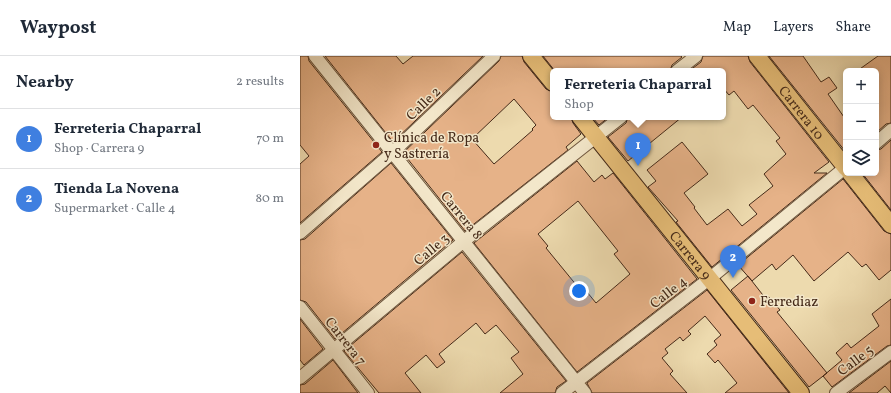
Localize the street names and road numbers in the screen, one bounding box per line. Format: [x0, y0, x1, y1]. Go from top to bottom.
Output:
street label: Carrera 10 [773, 82, 828, 144]
street label: Calle 2 [403, 83, 446, 125]
street label: Carrera 8 [435, 188, 486, 244]
street label: Carrera 9 [664, 228, 715, 284]
street label: Calle 3 [410, 230, 454, 271]
street label: Calle 4 [646, 273, 691, 314]
street label: Carrera 7 [320, 314, 370, 370]
street label: Calle 5 [834, 341, 878, 381]

